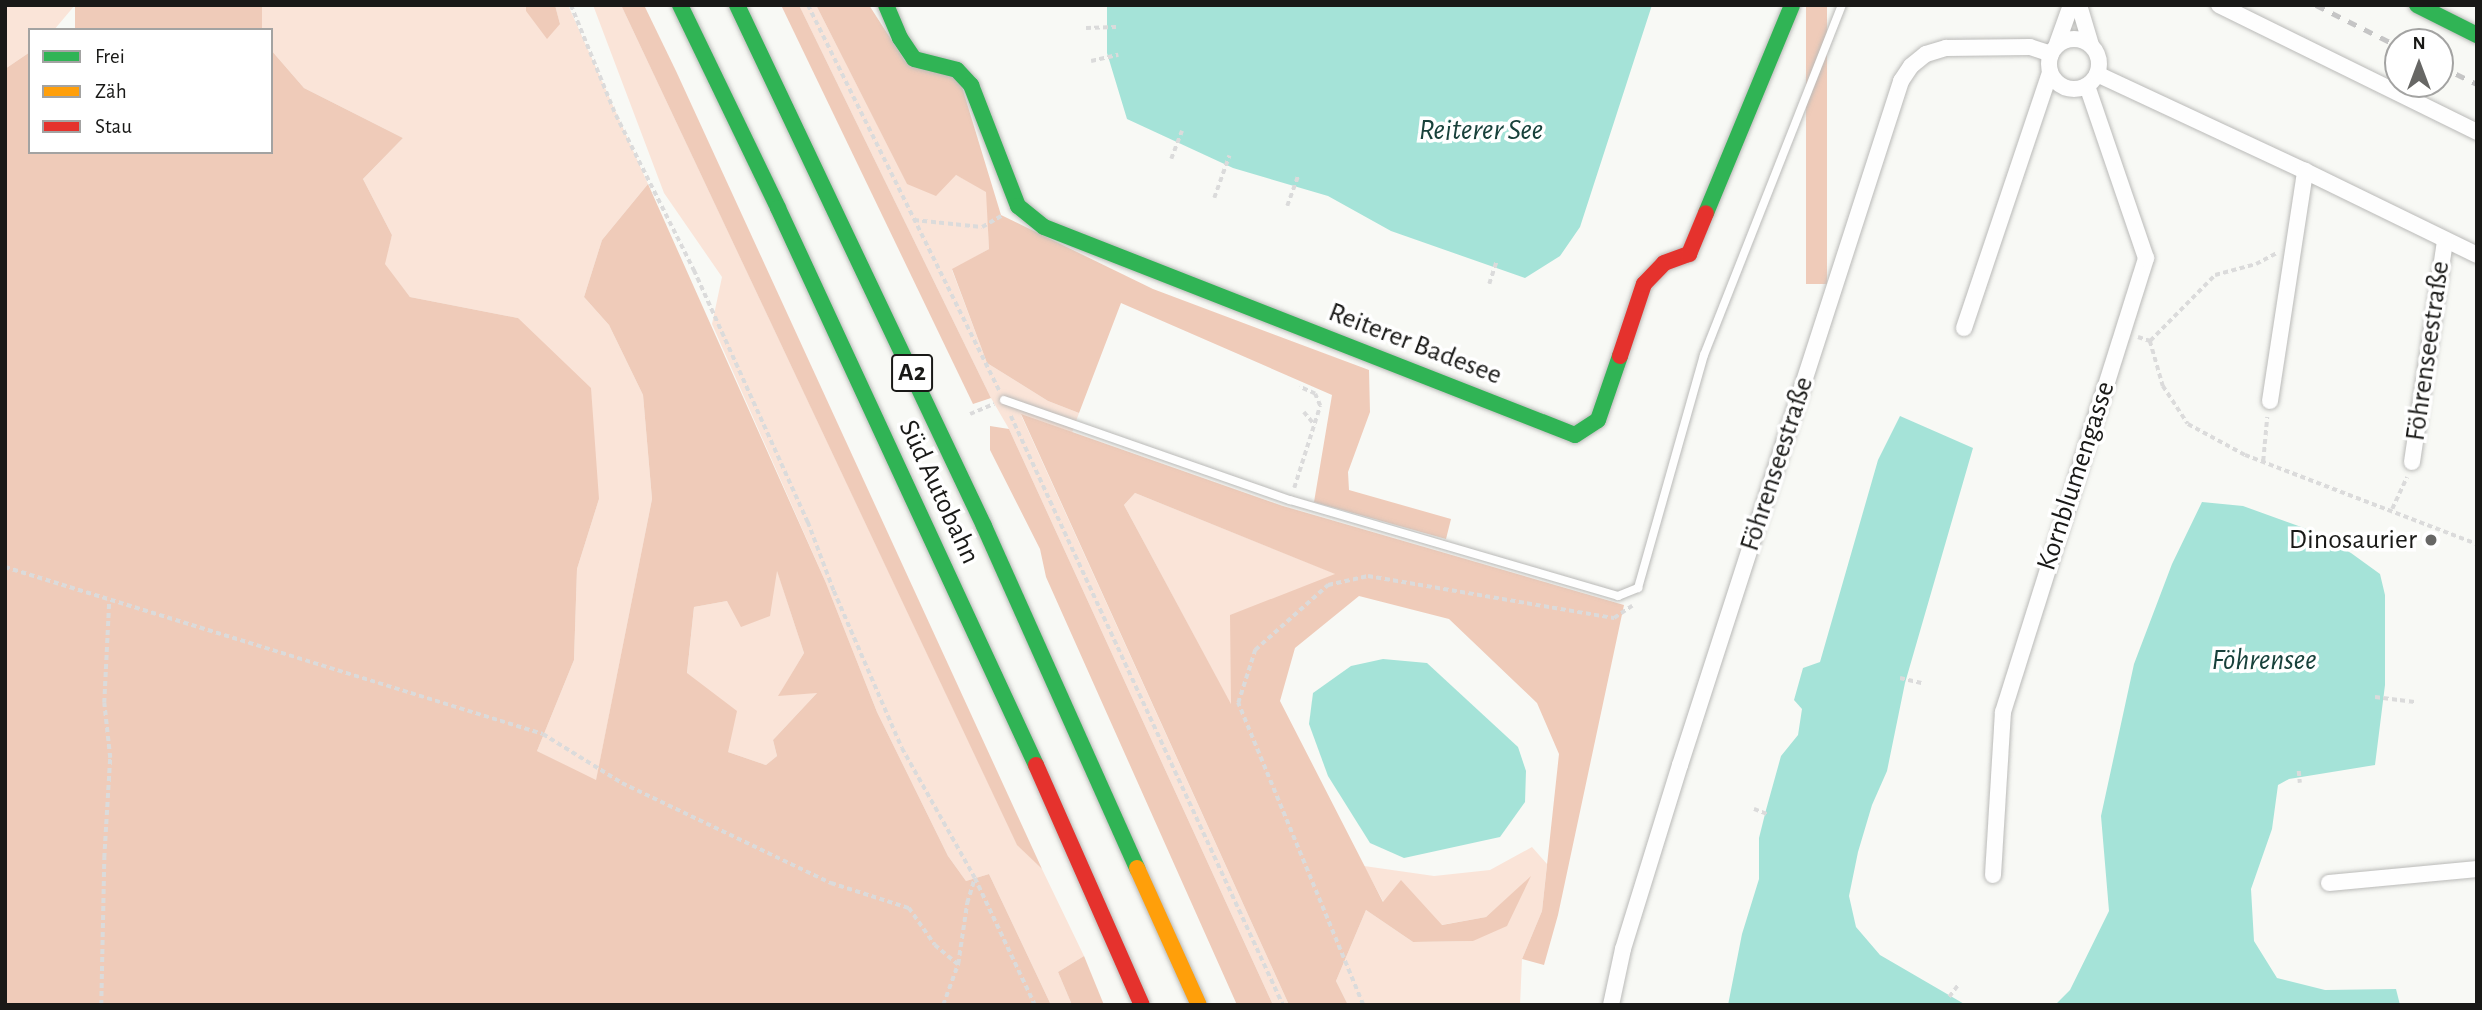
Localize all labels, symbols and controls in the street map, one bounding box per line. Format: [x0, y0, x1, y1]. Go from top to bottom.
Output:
legend [28, 28, 273, 154]
north arrow [2384, 28, 2454, 98]
text: N [2412, 34, 2426, 53]
text: Frei [95, 46, 125, 67]
text: Zäh [95, 81, 127, 102]
water label: Reiterer See [1419, 112, 1543, 148]
text: Stau [95, 116, 132, 137]
street label: Föhrenseestraße [2399, 259, 2457, 443]
street label: Reiterer Badesee [1324, 296, 1506, 392]
road number: A2 [891, 350, 933, 396]
street label: Föhrenseestraße [1733, 373, 1821, 555]
street label: Kornblumengasse [2030, 377, 2122, 575]
street label: Süd Autobahn [891, 415, 987, 569]
place label: Dinosaurier [2289, 523, 2417, 557]
marker: Dinosaurier [2423, 532, 2439, 548]
water label: Föhrensee [2211, 642, 2317, 678]

